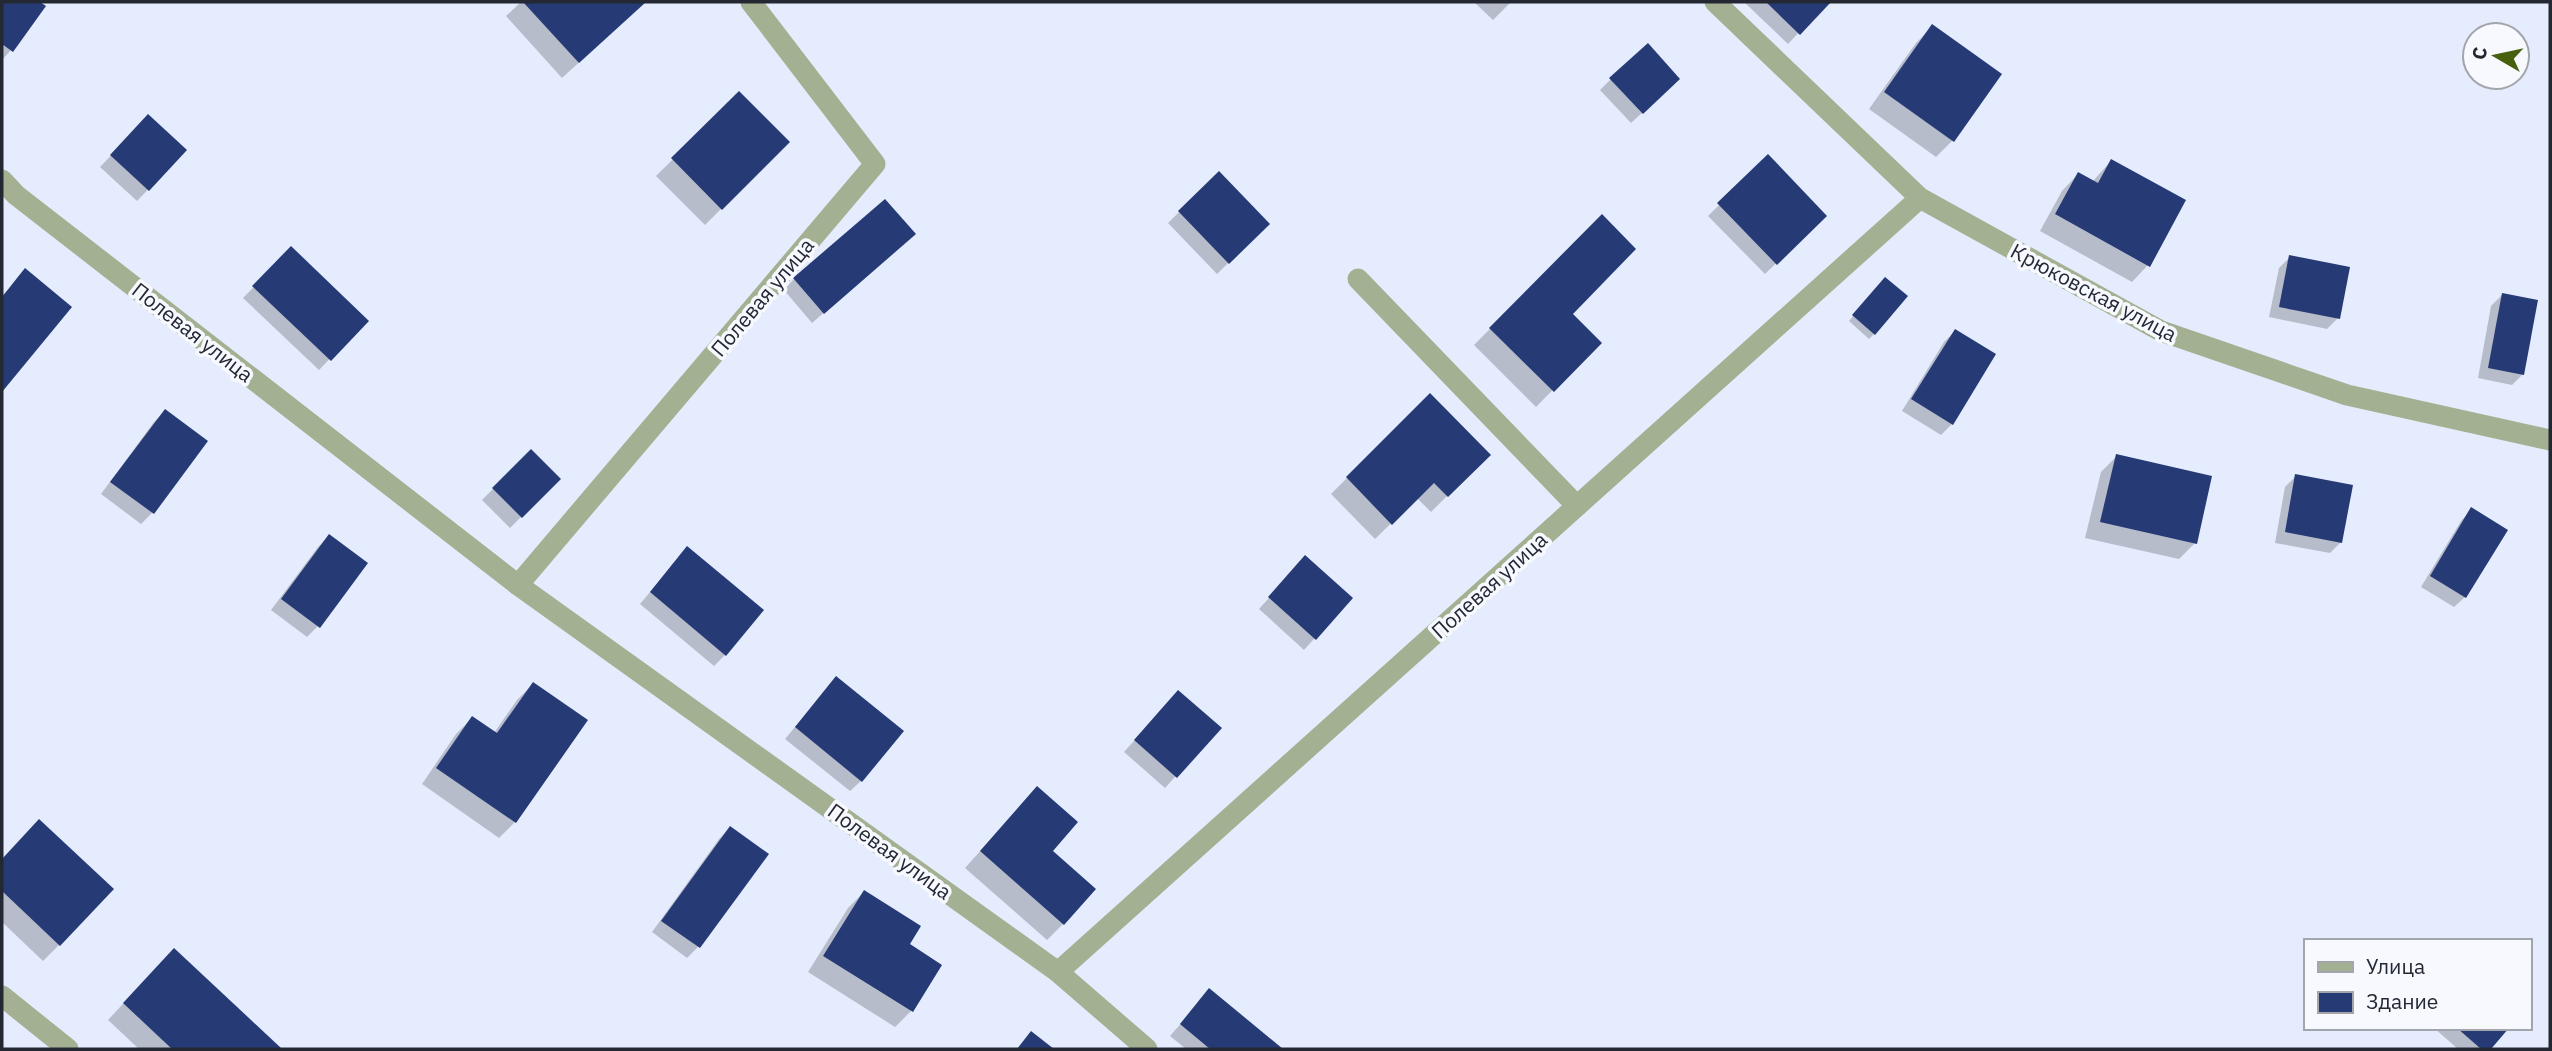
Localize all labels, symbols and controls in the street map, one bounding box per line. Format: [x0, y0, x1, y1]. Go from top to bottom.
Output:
north arrow [2461, 21, 2531, 91]
text: С [2466, 45, 2492, 61]
street label: Полевая улица [704, 232, 820, 362]
street label: Крюковская улица [2006, 236, 2182, 348]
street label: Полевая улица [127, 276, 259, 388]
street label: Полевая улица [1425, 525, 1553, 645]
street label: Полевая улица [822, 797, 958, 905]
legend [2304, 939, 2531, 1030]
text: Улица [2366, 952, 2425, 980]
text: Здание [2366, 987, 2438, 1015]

